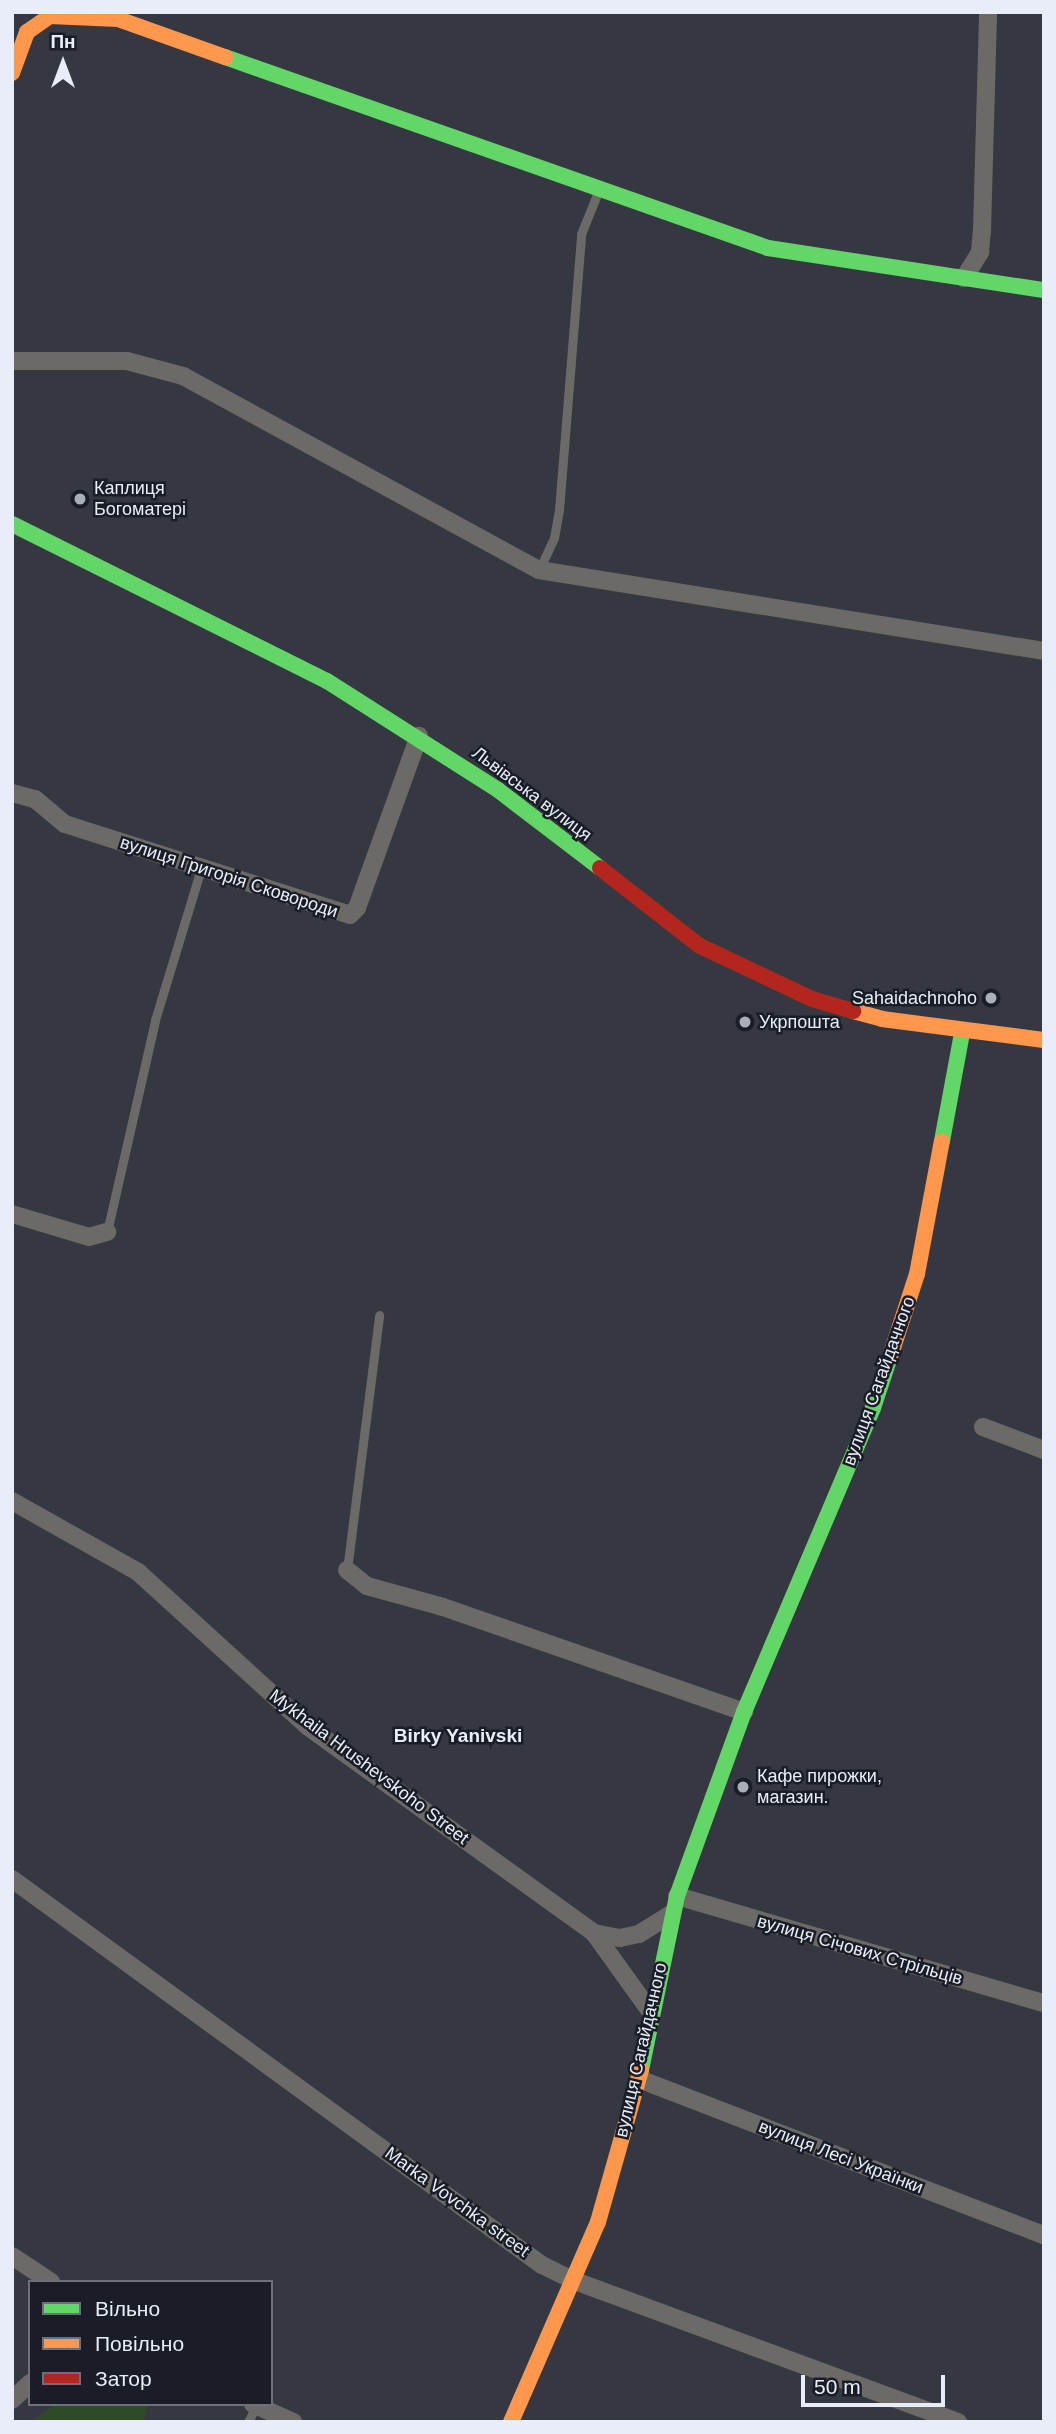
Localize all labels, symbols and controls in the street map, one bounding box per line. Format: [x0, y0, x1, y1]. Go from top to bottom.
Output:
north arrow [28, 28, 98, 98]
text: Пн [50, 31, 76, 52]
place label: Каплиця Богоматері [94, 478, 186, 520]
marker: Каплиця Богоматері [72, 491, 88, 507]
street label: Львівська вулиця [468, 742, 596, 846]
street label: вулиця Григорія Сковороди [117, 832, 341, 922]
place label: Sahaidachnoho [852, 987, 977, 1009]
marker: Sahaidachnoho [983, 990, 999, 1006]
place label: Укрпошта [759, 1011, 840, 1033]
marker: Укрпошта [737, 1014, 753, 1030]
street label: вулиця Сагайдачного [838, 1293, 920, 1469]
street label: Mykhaila Hrushevskoho Street [265, 1685, 473, 1849]
district label: Birky Yanivski [394, 1725, 522, 1747]
place label: Кафе пирожки, магазин. [757, 1766, 882, 1809]
marker: Кафе пирожки, магазин. [735, 1779, 751, 1795]
street label: вулиця Січових Стрільців [755, 1910, 965, 1990]
street label: вулиця Сагайдачного [610, 1961, 672, 2139]
street label: вулиця Лесі Українки [756, 2116, 926, 2198]
street label: Marka Vovchka street [381, 2142, 533, 2262]
legend [28, 2280, 273, 2406]
text: Вільно [95, 2297, 160, 2320]
text: Повільно [95, 2332, 184, 2355]
scale bar [804, 2360, 948, 2404]
text: Затор [95, 2367, 152, 2390]
text: 50 m [814, 2375, 861, 2398]

